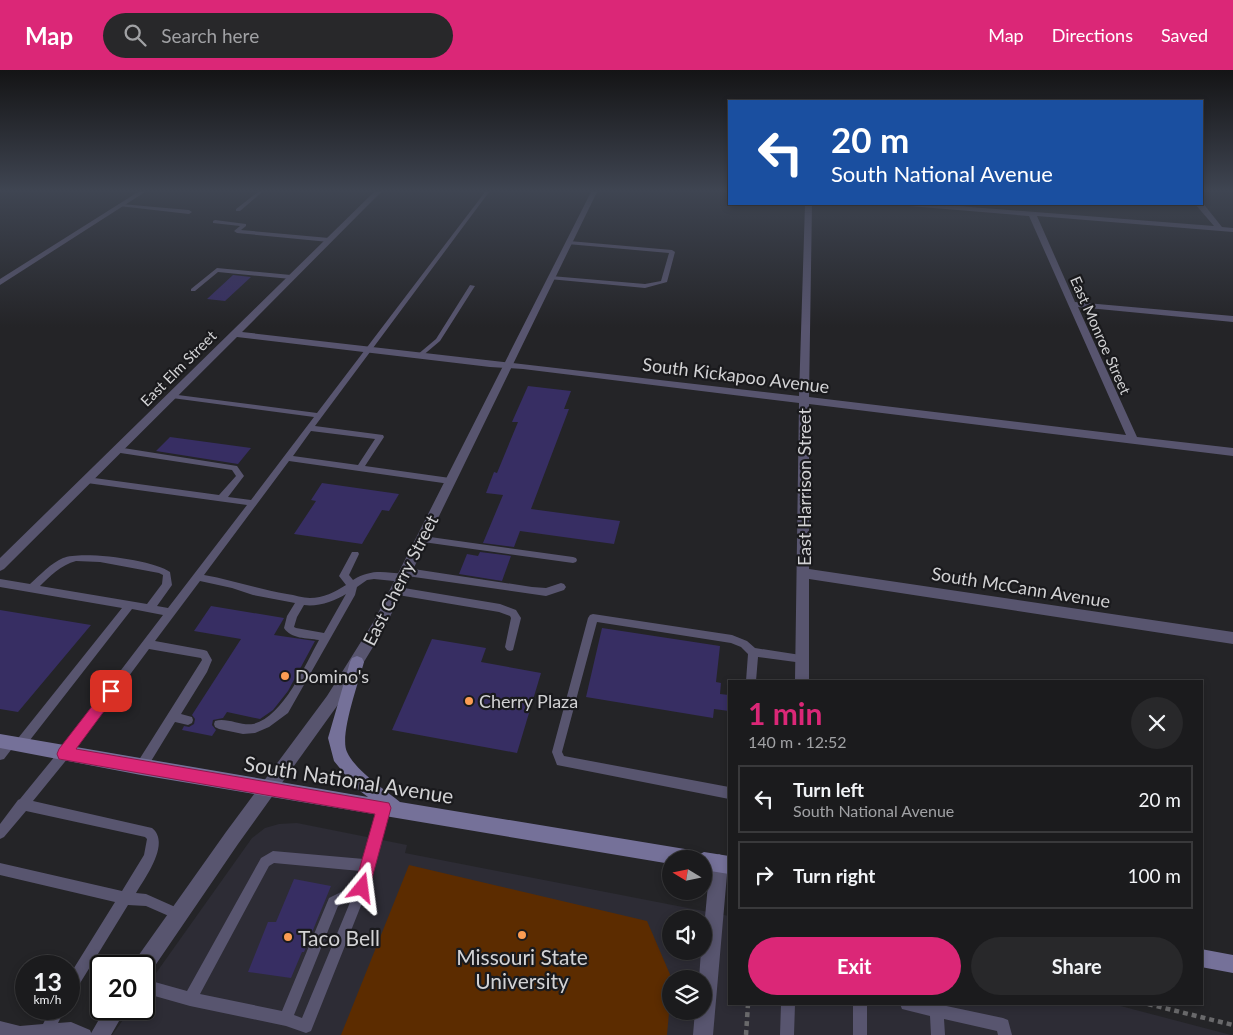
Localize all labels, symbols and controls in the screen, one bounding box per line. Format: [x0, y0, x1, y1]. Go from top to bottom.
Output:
search box [103, 13, 453, 58]
text: Map [25, 21, 73, 50]
icon: search [121, 21, 149, 49]
text: Search here [161, 24, 259, 47]
text: Map [988, 24, 1024, 46]
text: Directions [1052, 24, 1133, 46]
text: Saved [1161, 24, 1208, 46]
text: 20 m [831, 118, 909, 160]
icon: left [748, 120, 813, 185]
text: South National Avenue [831, 160, 1053, 187]
street label: East Monroe Street [1067, 273, 1135, 397]
street label: East Elm Street [136, 326, 220, 410]
street label: South Kickapoo Avenue [641, 353, 831, 397]
street label: East Harrison Street [793, 407, 815, 566]
street label: East Cherry Street [358, 511, 443, 649]
street label: South McCann Avenue [930, 562, 1112, 612]
place label: Domino's [295, 665, 369, 687]
pin [90, 670, 132, 712]
marker: Domino's [279, 670, 291, 682]
icon: arrive [97, 677, 125, 705]
place label: Cherry Plaza [479, 690, 578, 712]
marker: Cherry Plaza [463, 695, 475, 707]
text: 1 min [748, 695, 822, 731]
button: close [1131, 697, 1183, 749]
text: 140 m · 12:52 [748, 732, 847, 751]
street label: South National Avenue [242, 750, 456, 808]
text: Turn left [793, 778, 864, 801]
icon: left [750, 785, 778, 813]
text: 20 m [1138, 788, 1181, 811]
text: South National Avenue [793, 801, 954, 820]
north arrow [662, 850, 712, 900]
map controls [662, 850, 712, 1020]
position arrow [335, 861, 387, 913]
icon: right [750, 861, 778, 889]
text: Turn right [793, 864, 875, 887]
text: 100 m [1127, 864, 1181, 887]
button: sound [662, 910, 712, 960]
place label: Taco Bell [298, 925, 380, 950]
marker: Missouri State University [516, 929, 528, 941]
marker: Taco Bell [282, 931, 294, 943]
button: Exit [748, 937, 961, 995]
button: Share [971, 937, 1183, 995]
place label: Missouri State University [456, 944, 588, 993]
speed limit sign: 20 [90, 955, 155, 1020]
text: 13 [33, 966, 62, 996]
button: layers [662, 970, 712, 1020]
text: km/h [33, 992, 62, 1007]

